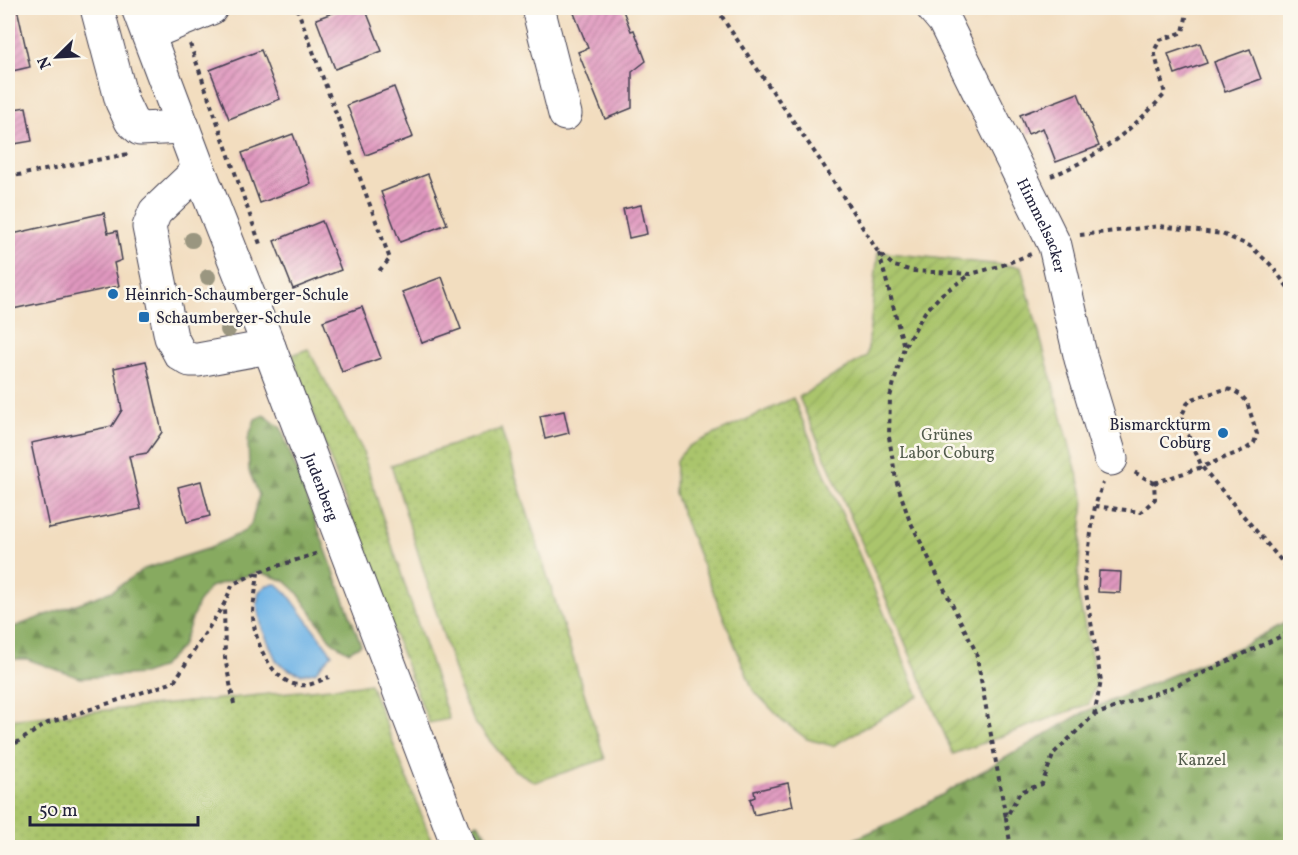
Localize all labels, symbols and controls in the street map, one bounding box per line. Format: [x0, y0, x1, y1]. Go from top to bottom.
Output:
north arrow [27, 27, 87, 87]
text: N [33, 52, 58, 72]
street label: Himmelsacker [1010, 175, 1070, 276]
place label: Heinrich-Schaumberger-Schule [125, 285, 349, 307]
marker: Heinrich-Schaumberger-Schule [106, 287, 120, 301]
place label: Schaumberger-Schule [156, 308, 311, 330]
marker: Schaumberger-Schule [137, 310, 151, 324]
place label: Bismarckturm Coburg [1110, 415, 1211, 455]
park label: Grünes Labor Coburg [899, 425, 995, 465]
marker: Bismarckturm Coburg [1216, 426, 1230, 440]
street label: Judenberg [297, 450, 343, 525]
park label: Kanzel [1178, 750, 1227, 772]
scale bar [30, 789, 198, 827]
text: 50 m [39, 799, 78, 824]

